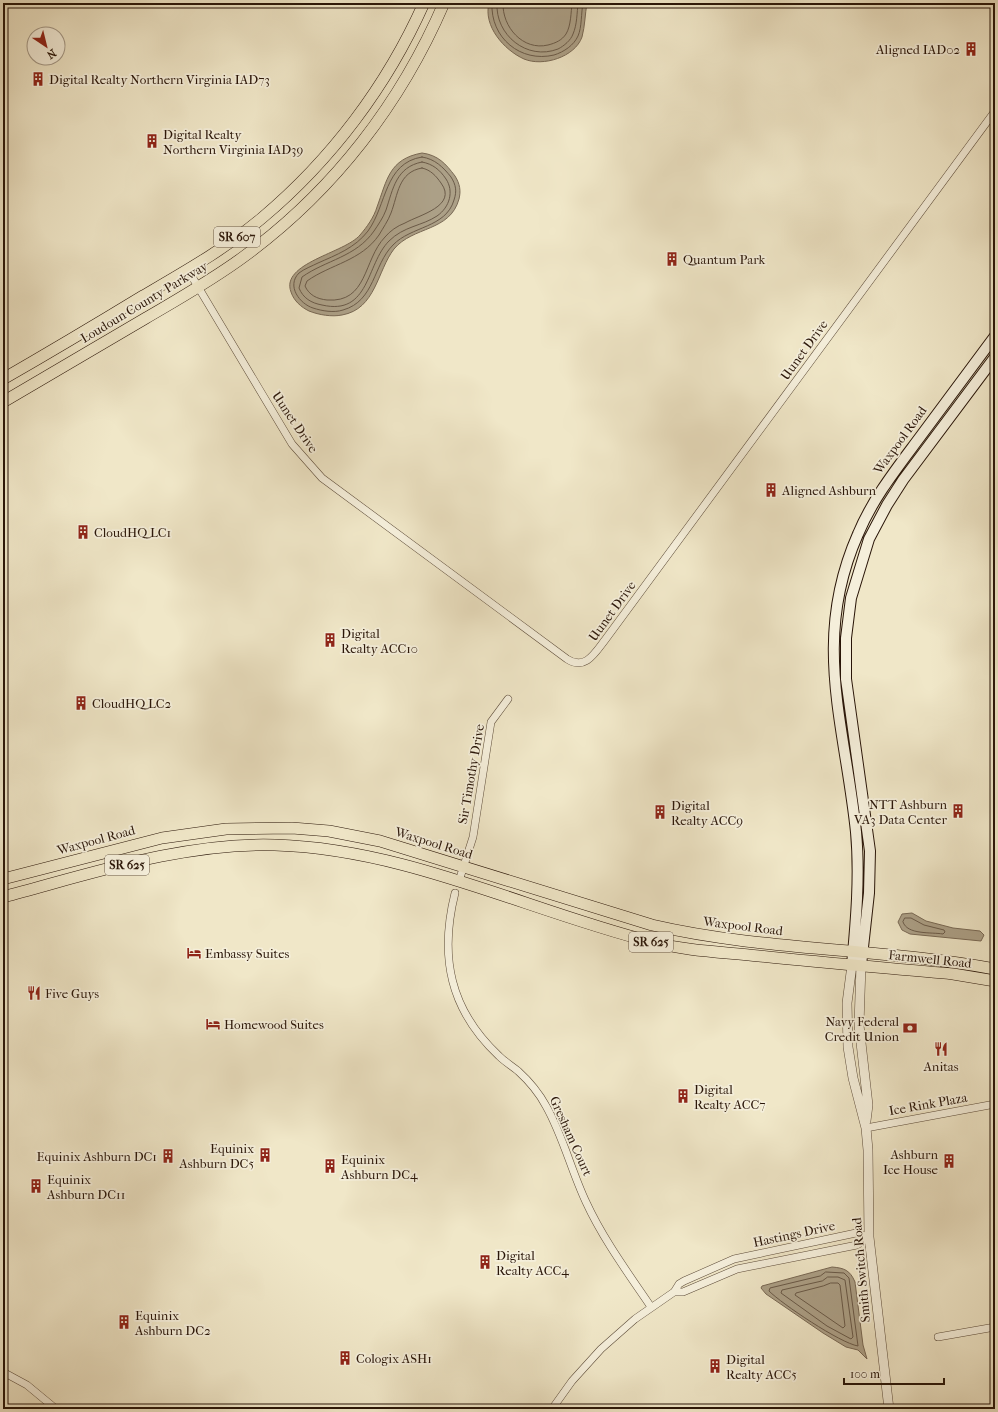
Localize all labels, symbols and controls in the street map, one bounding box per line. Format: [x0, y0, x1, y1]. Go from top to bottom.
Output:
north arrow [26, 26, 66, 66]
building icon: Aligned IAD02 [963, 41, 979, 57]
place label: Aligned IAD02 [875, 42, 960, 57]
text: N [44, 46, 59, 62]
building icon: Digital Realty Northern Virginia IAD73 [30, 71, 46, 87]
place label: Digital Realty Northern Virginia IAD73 [49, 72, 270, 87]
place label: Digital Realty Northern Virginia IAD39 [163, 127, 303, 157]
building icon: Digital Realty Northern Virginia IAD39 [144, 133, 160, 149]
road number: SR 607 [214, 227, 260, 247]
building icon: Quantum Park [664, 251, 680, 267]
place label: Quantum Park [683, 252, 766, 267]
street label: Loudoun County Parkway [78, 258, 211, 346]
street label: Uunet Drive [777, 317, 831, 383]
street label: Uunet Drive [269, 389, 321, 456]
street label: Waxpool Road [870, 402, 930, 478]
building icon: Aligned Ashburn [763, 482, 779, 498]
place label: Aligned Ashburn [781, 483, 877, 498]
building icon: CloudHQ LC1 [75, 524, 91, 540]
place label: CloudHQ LC1 [94, 525, 171, 540]
street label: Uunet Drive [585, 578, 639, 644]
place label: Digital Realty ACC10 [341, 626, 418, 656]
building icon: Digital Realty ACC10 [322, 632, 338, 648]
building icon: CloudHQ LC2 [73, 695, 89, 711]
place label: CloudHQ LC2 [92, 696, 172, 711]
street label: Sir Timothy Drive [455, 722, 487, 825]
place label: NTT Ashburn VA3 Data Center [853, 797, 947, 827]
place label: Digital Realty ACC9 [671, 798, 743, 828]
building icon: NTT Ashburn VA3 Data Center [950, 803, 966, 819]
building icon: Digital Realty ACC9 [652, 804, 668, 820]
street label: Waxpool Road [54, 822, 138, 858]
street label: Waxpool Road [393, 824, 475, 862]
road number: SR 625 [105, 855, 149, 875]
street label: Waxpool Road [701, 914, 785, 938]
road number: SR 625 [629, 932, 673, 952]
hotel icon: Embassy Suites [186, 945, 202, 961]
place label: Embassy Suites [205, 946, 290, 961]
street label: Farmwell Road [888, 947, 973, 971]
restaurant icon: Five Guys [26, 985, 42, 1001]
place label: Five Guys [45, 986, 99, 1001]
place label: Navy Federal Credit Union [825, 1014, 899, 1044]
hotel icon: Homewood Suites [205, 1016, 221, 1032]
place label: Homewood Suites [224, 1017, 324, 1032]
bank icon: Navy Federal Credit Union [902, 1020, 918, 1036]
restaurant icon: Anitas [933, 1041, 949, 1057]
place label: Anitas [922, 1059, 959, 1074]
place label: Digital Realty ACC7 [694, 1082, 765, 1112]
building icon: Digital Realty ACC7 [675, 1088, 691, 1104]
street label: Ice Rink Plaza [888, 1090, 969, 1118]
street label: Gresham Court [547, 1094, 595, 1178]
place label: Equinix Ashburn DC5 [178, 1141, 254, 1171]
building icon: Equinix Ashburn DC5 [257, 1147, 273, 1163]
place label: Ashburn Ice House [883, 1147, 939, 1177]
building icon: Equinix Ashburn DC1 [160, 1148, 176, 1164]
place label: Equinix Ashburn DC1 [37, 1149, 157, 1164]
place label: Equinix Ashburn DC4 [340, 1152, 418, 1182]
building icon: Ashburn Ice House [941, 1153, 957, 1169]
building icon: Equinix Ashburn DC4 [322, 1158, 338, 1174]
place label: Equinix Ashburn DC11 [46, 1172, 125, 1202]
building icon: Equinix Ashburn DC11 [28, 1178, 44, 1194]
street label: Smith Switch Road [849, 1216, 873, 1323]
street label: Hastings Drive [752, 1218, 837, 1250]
place label: Digital Realty ACC4 [496, 1248, 569, 1278]
building icon: Digital Realty ACC4 [477, 1254, 493, 1270]
place label: Equinix Ashburn DC2 [134, 1308, 211, 1338]
building icon: Equinix Ashburn DC2 [116, 1314, 132, 1330]
building icon: Cologix ASH1 [337, 1350, 353, 1366]
place label: Cologix ASH1 [356, 1351, 432, 1366]
place label: Digital Realty ACC5 [726, 1352, 797, 1382]
building icon: Digital Realty ACC5 [707, 1358, 723, 1374]
scale bar [844, 1360, 944, 1386]
text: 100 m [850, 1367, 880, 1381]

